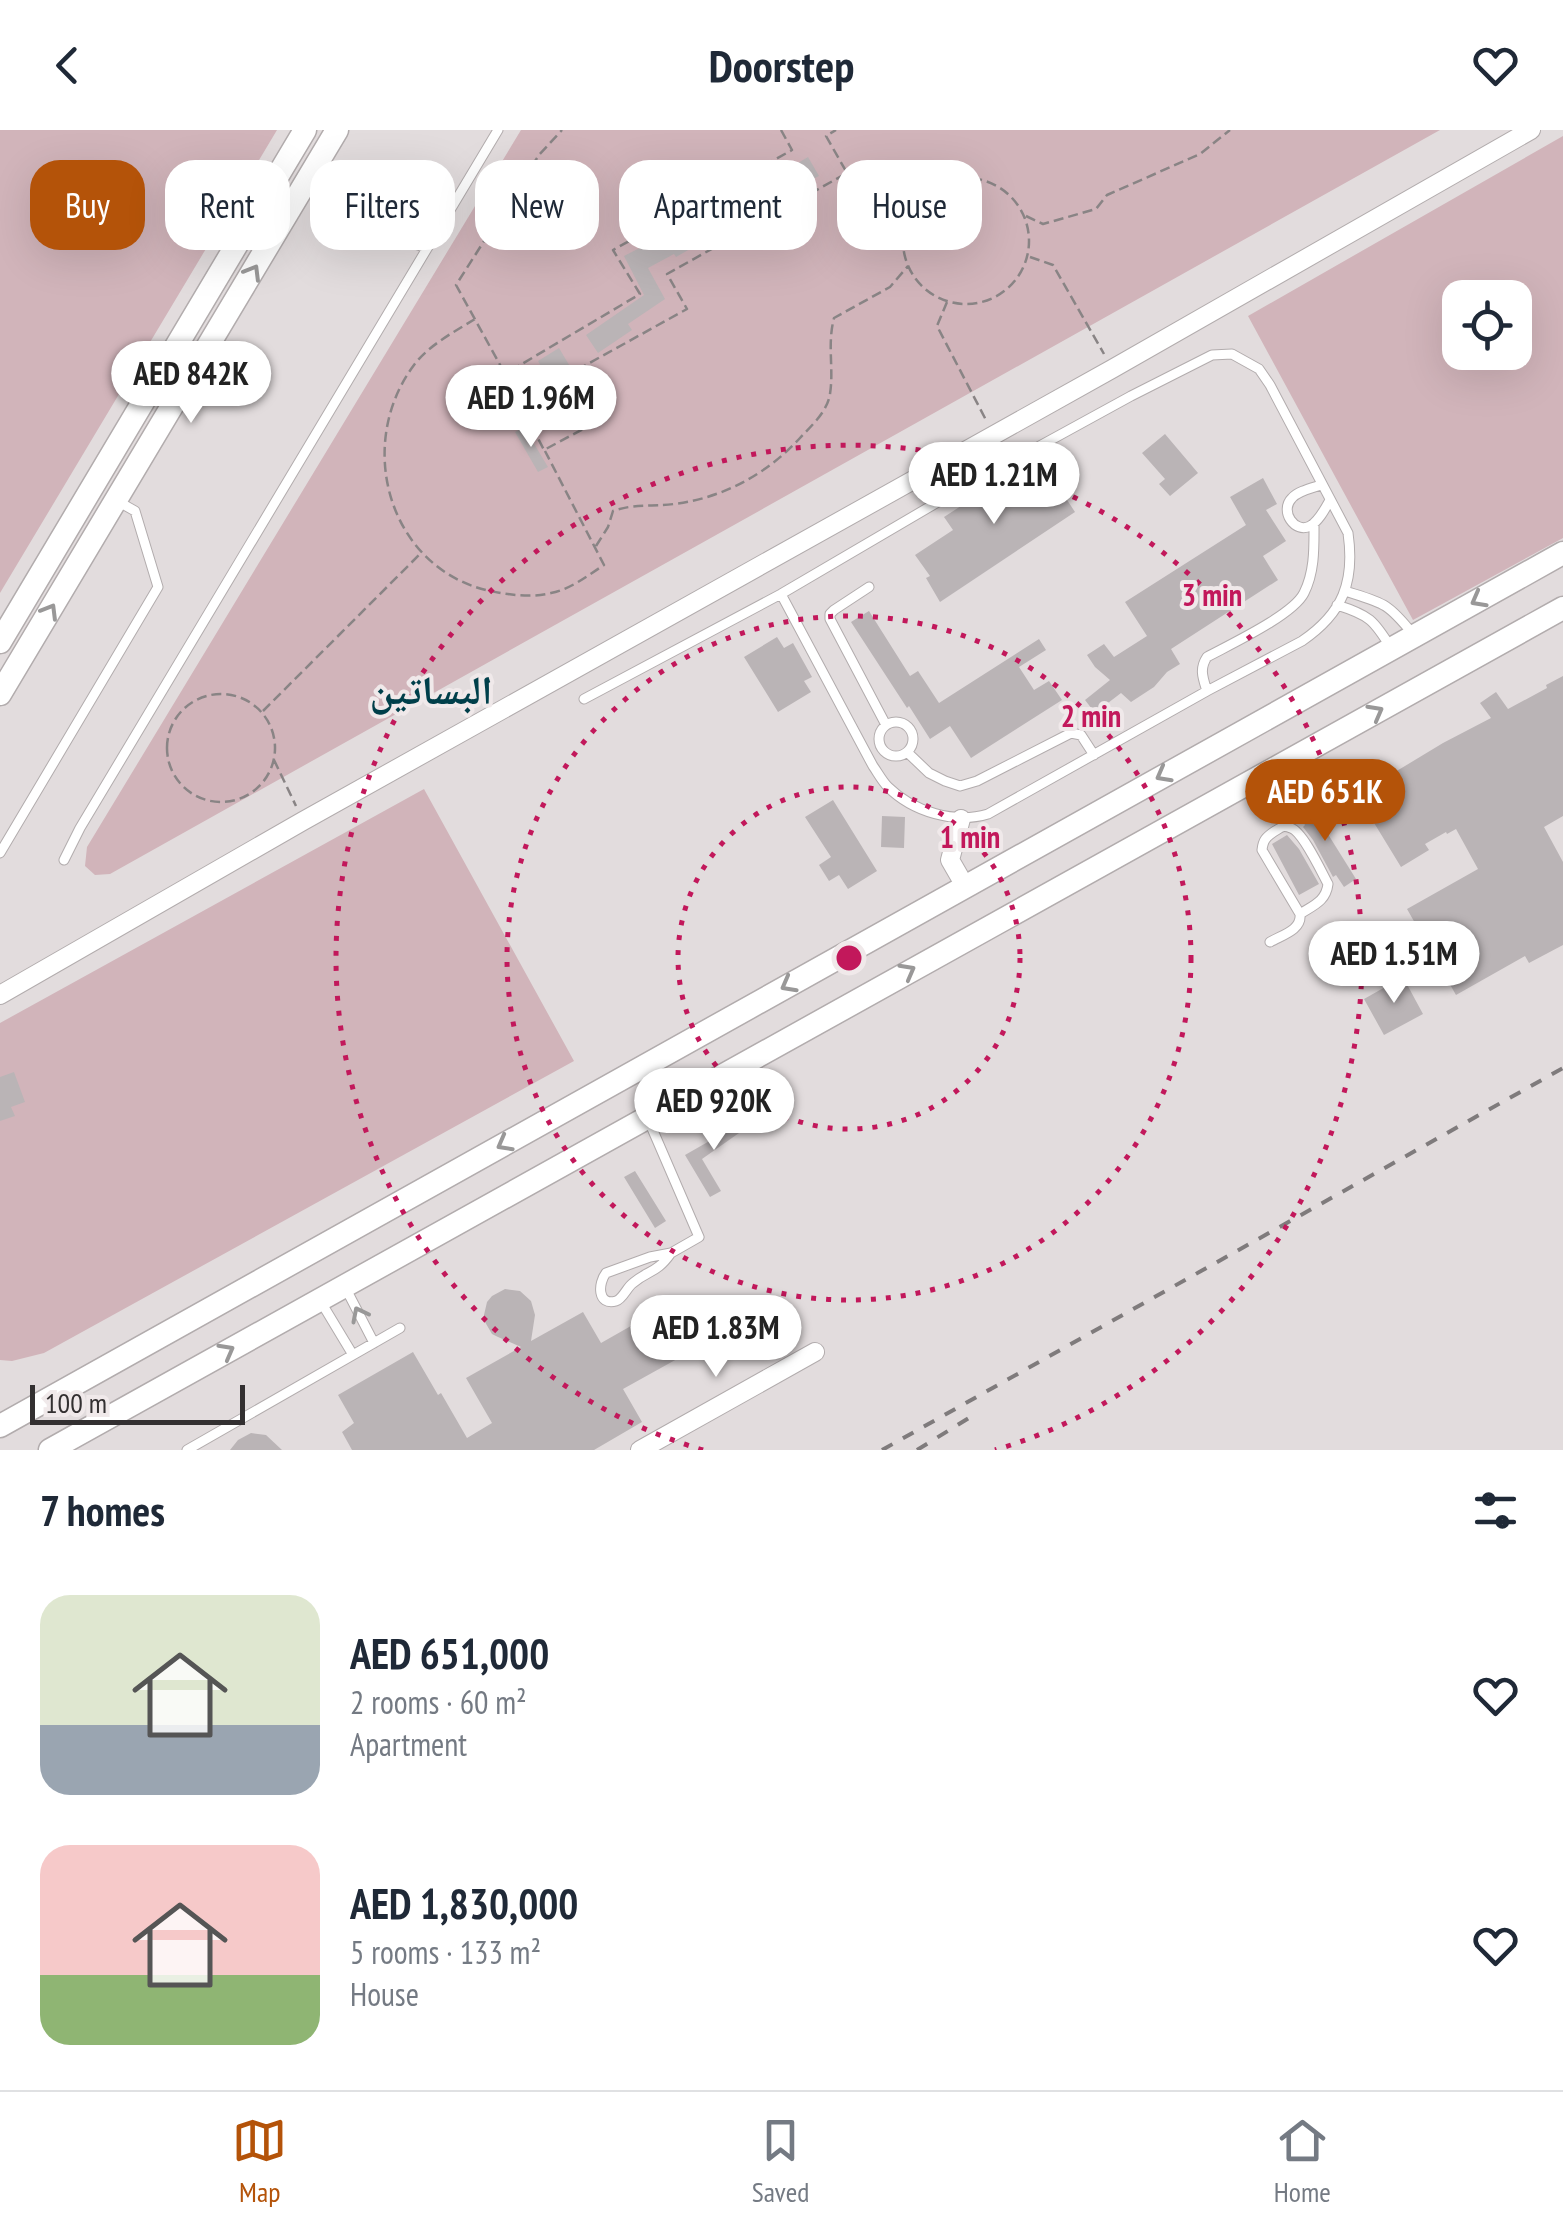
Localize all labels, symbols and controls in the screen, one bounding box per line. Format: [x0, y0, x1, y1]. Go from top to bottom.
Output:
text: Doorstep [709, 36, 854, 94]
icon: back [40, 38, 95, 93]
icon: heart [1468, 38, 1523, 93]
chip: Buy [30, 160, 145, 250]
chip: Rent [165, 160, 290, 250]
chip: Filters [310, 160, 455, 250]
chip: New [475, 160, 599, 250]
chip: Apartment [619, 160, 817, 250]
chip: House [837, 160, 982, 250]
one-way arrow [240, 265, 260, 283]
map controls [1442, 280, 1532, 370]
button: locate [1442, 280, 1532, 370]
pin: AED 842K [88, 341, 294, 426]
text: AED 842K [133, 352, 249, 394]
pin: AED 1.96M [417, 365, 645, 450]
text: AED 1.96M [467, 376, 595, 418]
pin: AED 1.21M [880, 442, 1108, 527]
text: AED 1.21M [930, 453, 1058, 495]
text: 3 min [1182, 575, 1242, 614]
one-way arrow [1471, 587, 1489, 607]
one-way arrow [38, 604, 57, 622]
district label: البساتين [369, 663, 493, 715]
text: 2 min [1061, 696, 1121, 735]
one-way arrow [1365, 704, 1383, 724]
pin: AED 651K [1222, 759, 1428, 844]
one-way arrow [1156, 763, 1174, 783]
text: AED 651K [1267, 770, 1383, 812]
text: 1 min [940, 817, 1000, 856]
pin: AED 1.51M [1280, 921, 1508, 1006]
text: AED 1.51M [1330, 932, 1458, 974]
centre of rings [831, 940, 867, 976]
one-way arrow [897, 964, 915, 984]
one-way arrow [781, 973, 799, 993]
pin: AED 920K [611, 1068, 817, 1153]
text: AED 920K [656, 1079, 772, 1121]
one-way arrow [497, 1131, 515, 1151]
pin: AED 1.83M [602, 1295, 830, 1380]
text: AED 1.83M [652, 1306, 780, 1348]
one-way arrow [352, 1307, 371, 1325]
one-way arrow [216, 1344, 234, 1364]
scale bar [30, 1380, 245, 1424]
text: 100 m [45, 1384, 107, 1421]
text: 7 homes [40, 1483, 165, 1538]
icon: filters [1468, 1483, 1523, 1538]
text: AED 651,000 [350, 1626, 549, 1681]
icon: home [120, 1635, 240, 1755]
icon: heart [1468, 1668, 1523, 1723]
text: 2 rooms · 60 m² [350, 1681, 527, 1723]
text: Apartment [350, 1723, 467, 1765]
text: AED 1,830,000 [350, 1876, 578, 1931]
icon: home [120, 1885, 240, 2005]
icon: heart [1468, 1918, 1523, 1973]
text: 5 rooms · 133 m² [350, 1931, 541, 1973]
text: House [350, 1973, 419, 2015]
tab: Map [232, 2113, 287, 2210]
tab: Saved [752, 2113, 809, 2210]
tab: Home [1274, 2113, 1331, 2210]

